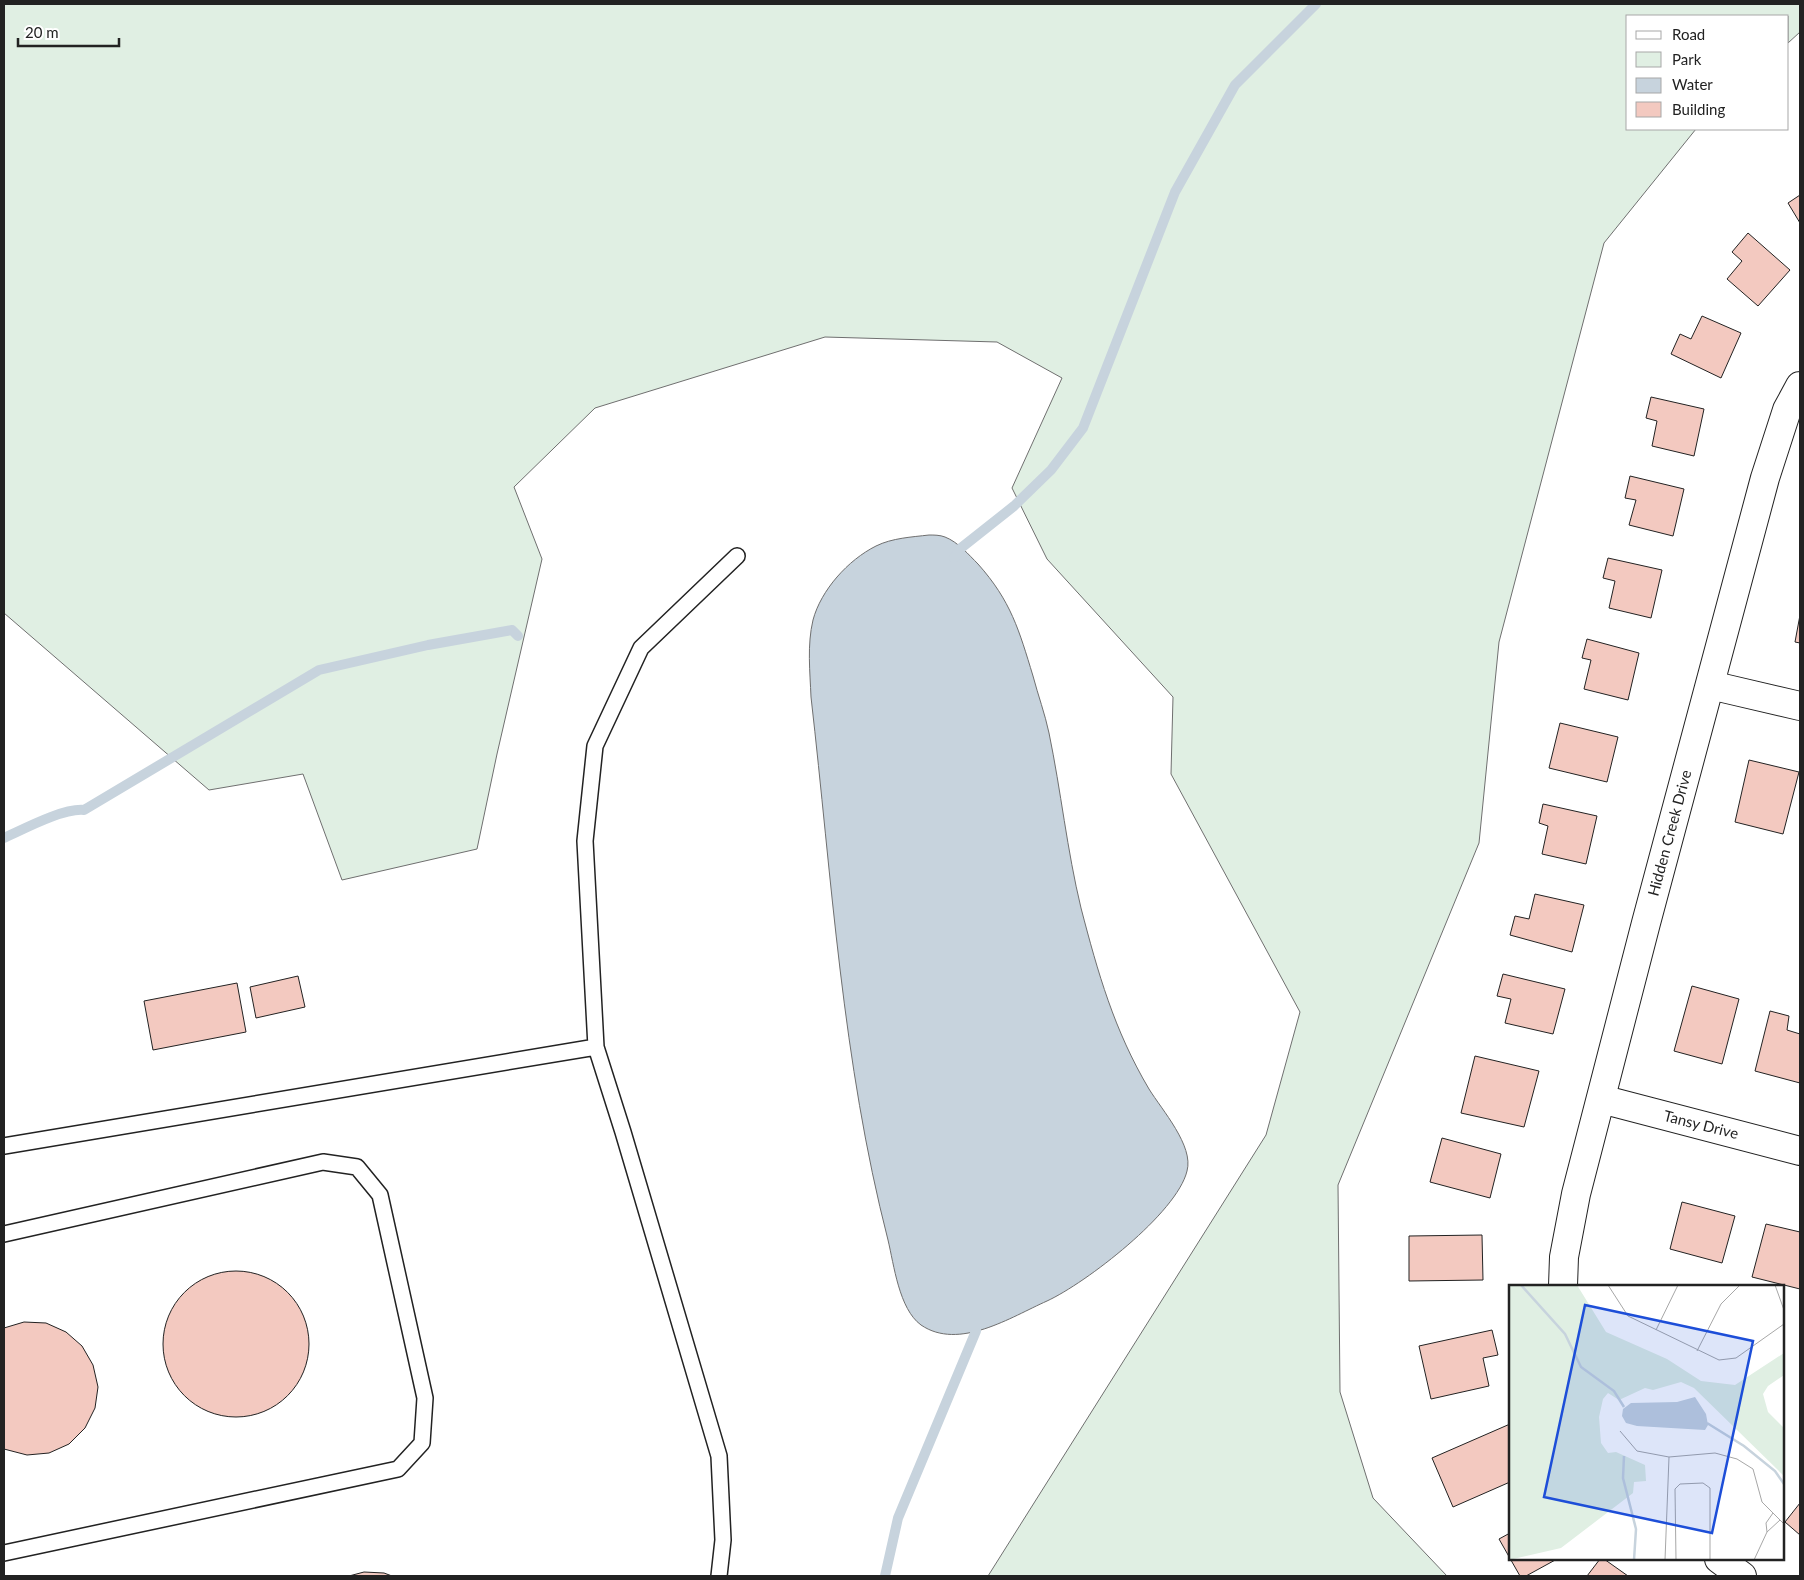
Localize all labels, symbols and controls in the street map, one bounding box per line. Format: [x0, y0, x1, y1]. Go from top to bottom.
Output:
scale bar [18, 15, 119, 47]
legend [1626, 15, 1789, 130]
text: 20 m [25, 23, 59, 41]
text: Road [1672, 25, 1705, 43]
text: Park [1672, 50, 1702, 68]
text: Water [1672, 75, 1713, 93]
text: Building [1672, 100, 1725, 118]
street label: Hidden Creek Drive [1644, 768, 1695, 898]
street label: Tansy Drive [1662, 1106, 1741, 1142]
inset map [1509, 1285, 1784, 1560]

